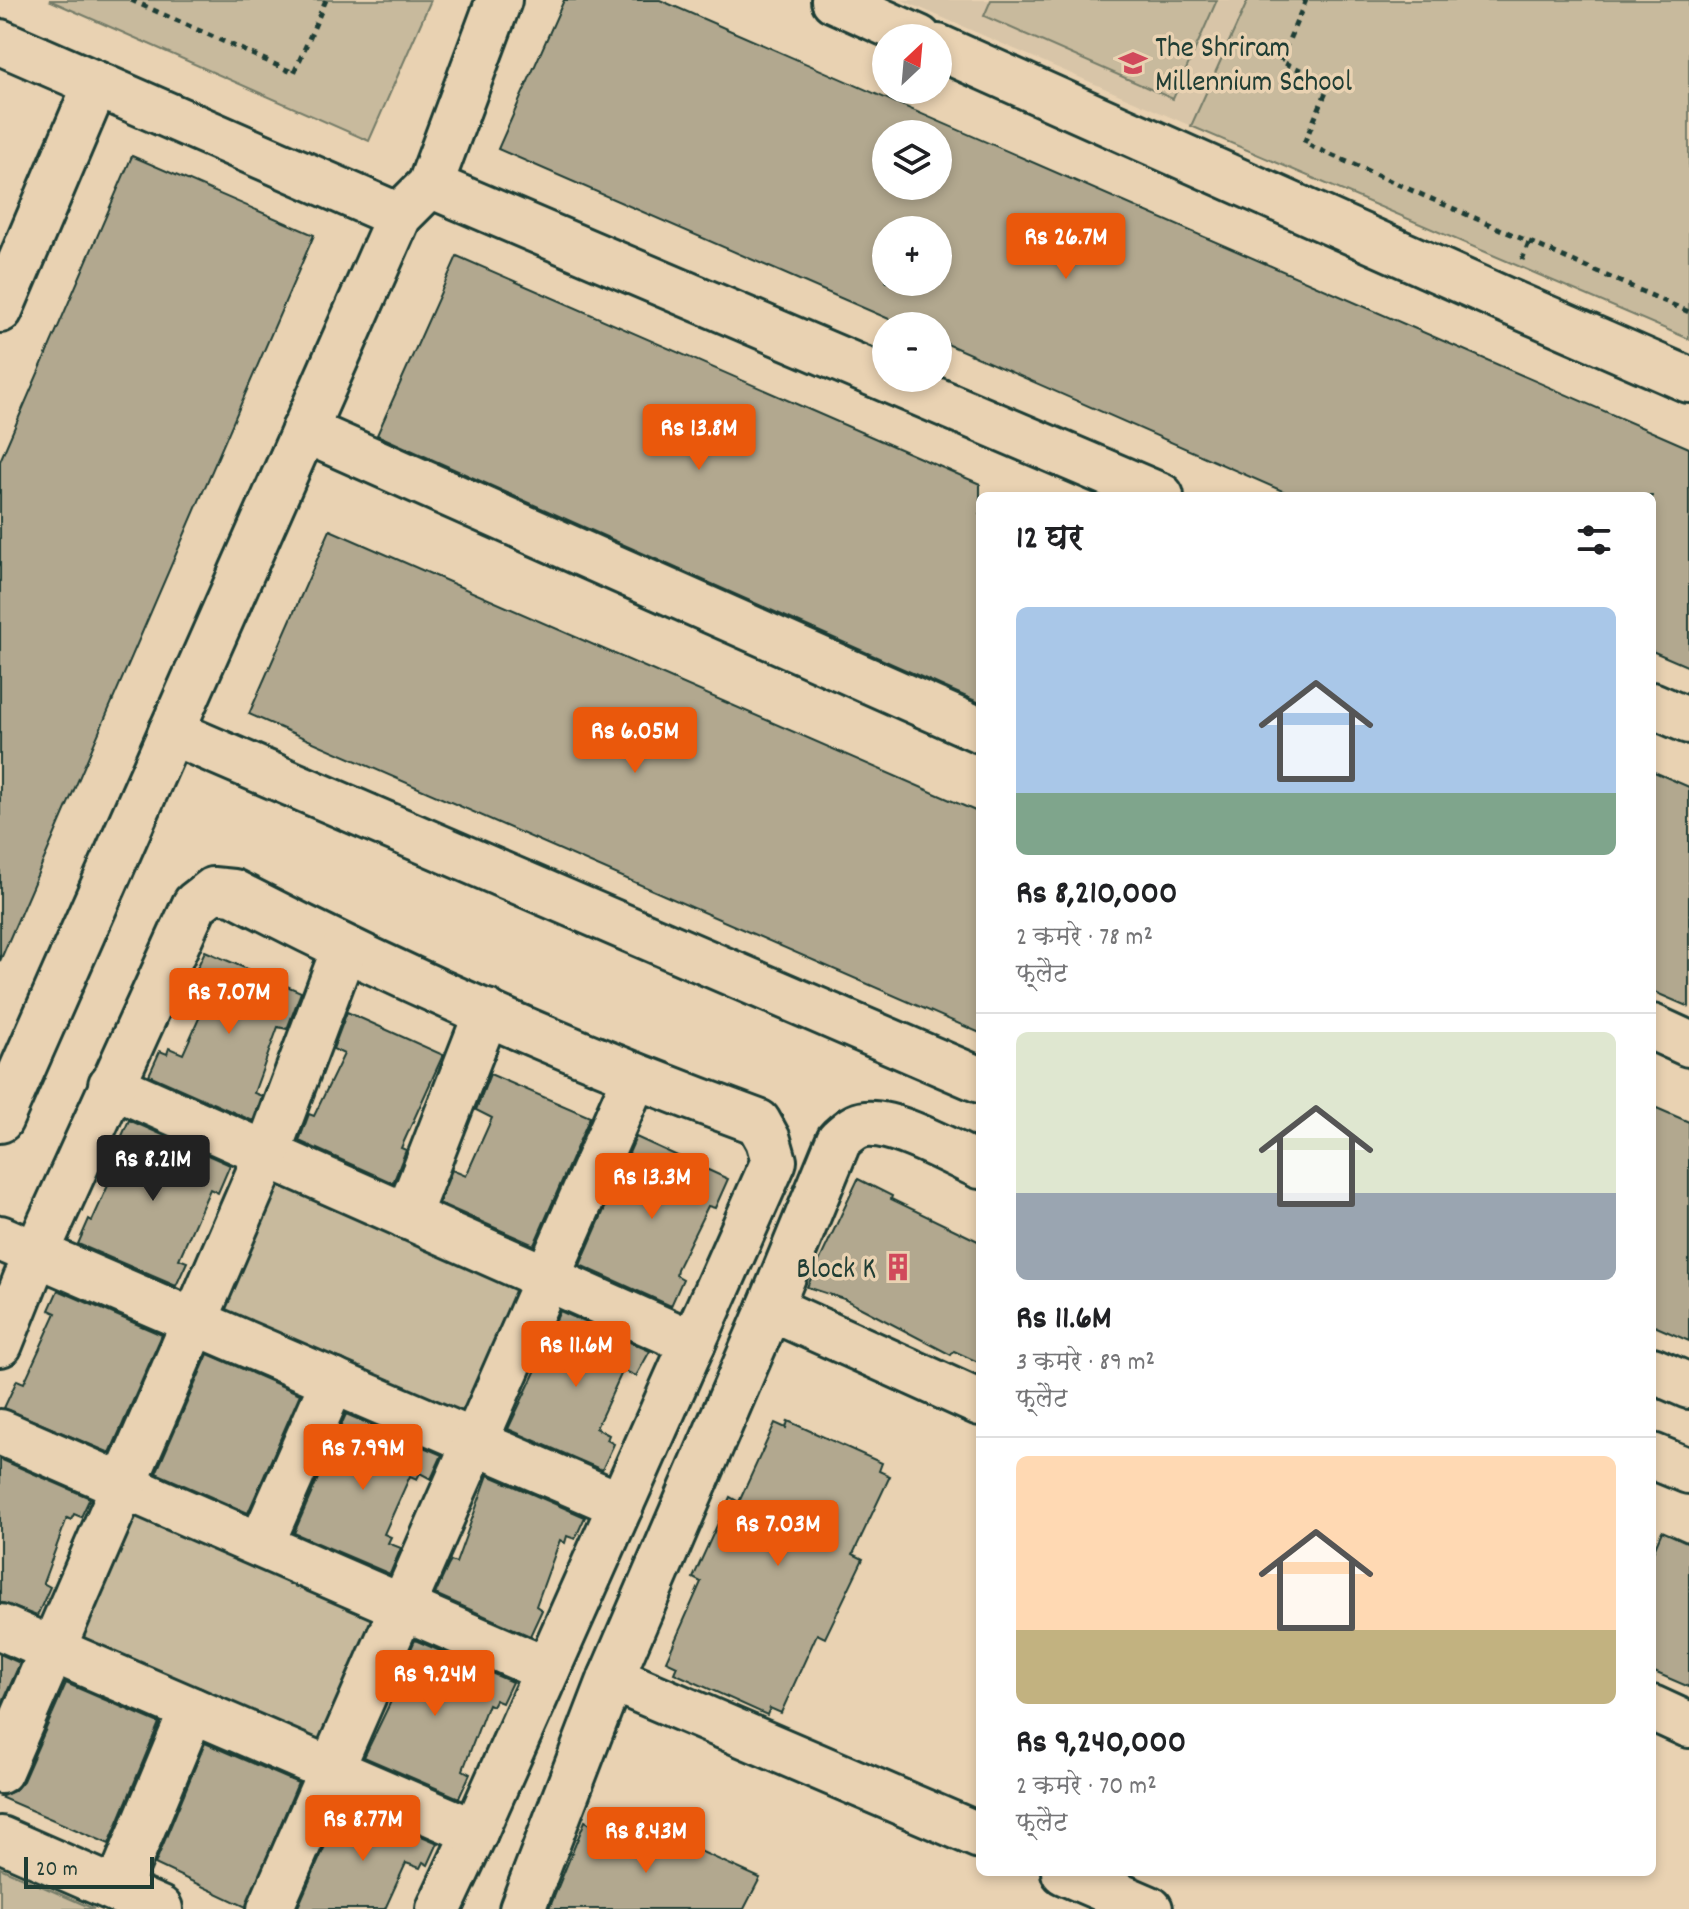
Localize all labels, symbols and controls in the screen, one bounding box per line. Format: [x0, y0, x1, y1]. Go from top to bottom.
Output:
north arrow [872, 24, 952, 104]
map controls [872, 24, 952, 392]
place label: The Shriram Millennium School [1155, 29, 1352, 106]
school or university icon: The Shriram Millennium School [1118, 48, 1148, 78]
button: layers [872, 120, 952, 200]
pin: Rs 26.7M [983, 213, 1149, 281]
button: + [872, 216, 952, 296]
text: Rs 26.7M [1024, 220, 1108, 257]
button: − [872, 312, 952, 392]
pin: Rs 13.8M [616, 404, 782, 472]
text: Rs 13.8M [661, 411, 737, 448]
text: 12 घर [1016, 516, 1083, 565]
icon: filters [1572, 518, 1616, 562]
icon: home [1244, 659, 1388, 803]
pin: Rs 6.05M [552, 707, 718, 775]
text: Rs 6.05M [591, 714, 679, 751]
text: Rs 8,210,000 [1016, 871, 1178, 920]
text: 2 कमरे · 78 m² [1016, 920, 1153, 957]
text: फ़्लैट [1016, 957, 1068, 994]
pin: Rs 7.07M [146, 968, 312, 1036]
text: Rs 7.07M [187, 975, 271, 1012]
icon: home [1244, 1084, 1388, 1228]
pin: Rs 8.21M [70, 1135, 236, 1203]
text: Rs 8.21M [115, 1142, 191, 1179]
pin: Rs 13.3M [569, 1153, 735, 1221]
text: Rs 13.3M [613, 1160, 691, 1197]
place label: Block K [796, 1250, 876, 1293]
building icon: Block K [883, 1252, 913, 1282]
text: Rs 11.6M [1016, 1296, 1112, 1345]
pin: Rs 11.6M [493, 1321, 659, 1389]
text: Rs 11.6M [539, 1328, 613, 1365]
text: 3 कमरे · 89 m² [1016, 1345, 1155, 1382]
text: फ़्लैट [1016, 1382, 1068, 1419]
pin: Rs 7.99M [280, 1424, 446, 1492]
text: Rs 7.99M [322, 1431, 404, 1468]
pin: Rs 7.03M [695, 1500, 861, 1568]
text: Rs 7.03M [736, 1507, 820, 1544]
icon: home [1244, 1508, 1388, 1652]
pin: Rs 9.24M [352, 1650, 518, 1718]
text: Rs 9.24M [393, 1657, 477, 1694]
text: Rs 9,240,000 [1016, 1720, 1186, 1769]
text: 2 कमरे · 70 m² [1016, 1769, 1157, 1806]
pin: Rs 8.77M [280, 1795, 446, 1863]
text: Rs 8.77M [323, 1802, 403, 1839]
text: फ़्लैट [1016, 1806, 1068, 1843]
pin: Rs 8.43M [563, 1807, 729, 1875]
text: Rs 8.43M [605, 1814, 687, 1851]
scale bar [24, 1853, 154, 1889]
text: 20 m [36, 1855, 78, 1886]

